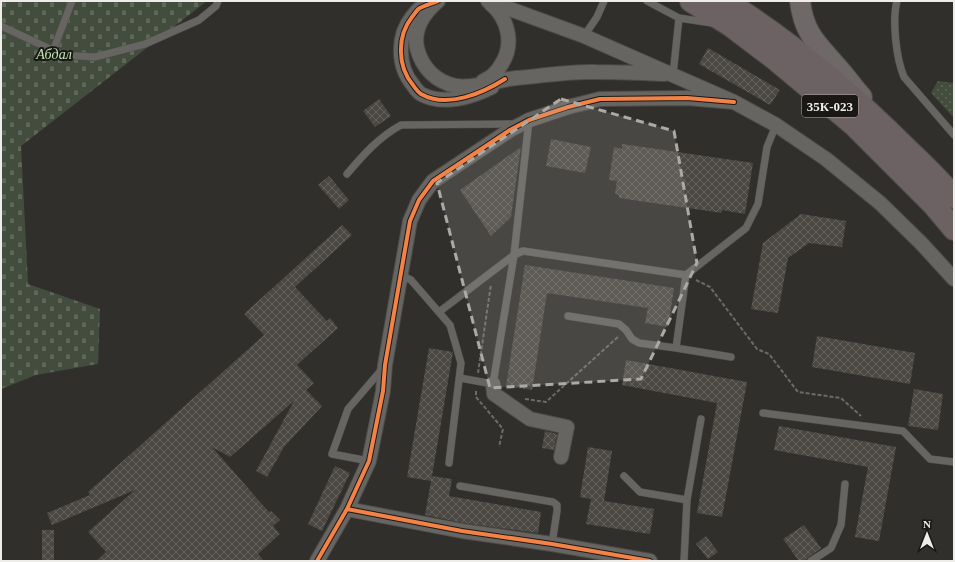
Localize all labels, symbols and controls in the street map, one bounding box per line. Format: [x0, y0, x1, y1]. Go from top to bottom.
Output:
park label: Абдал [35, 47, 72, 62]
road number: 35К-023 [802, 95, 858, 117]
north arrow [907, 514, 947, 554]
text: N [923, 518, 931, 530]

